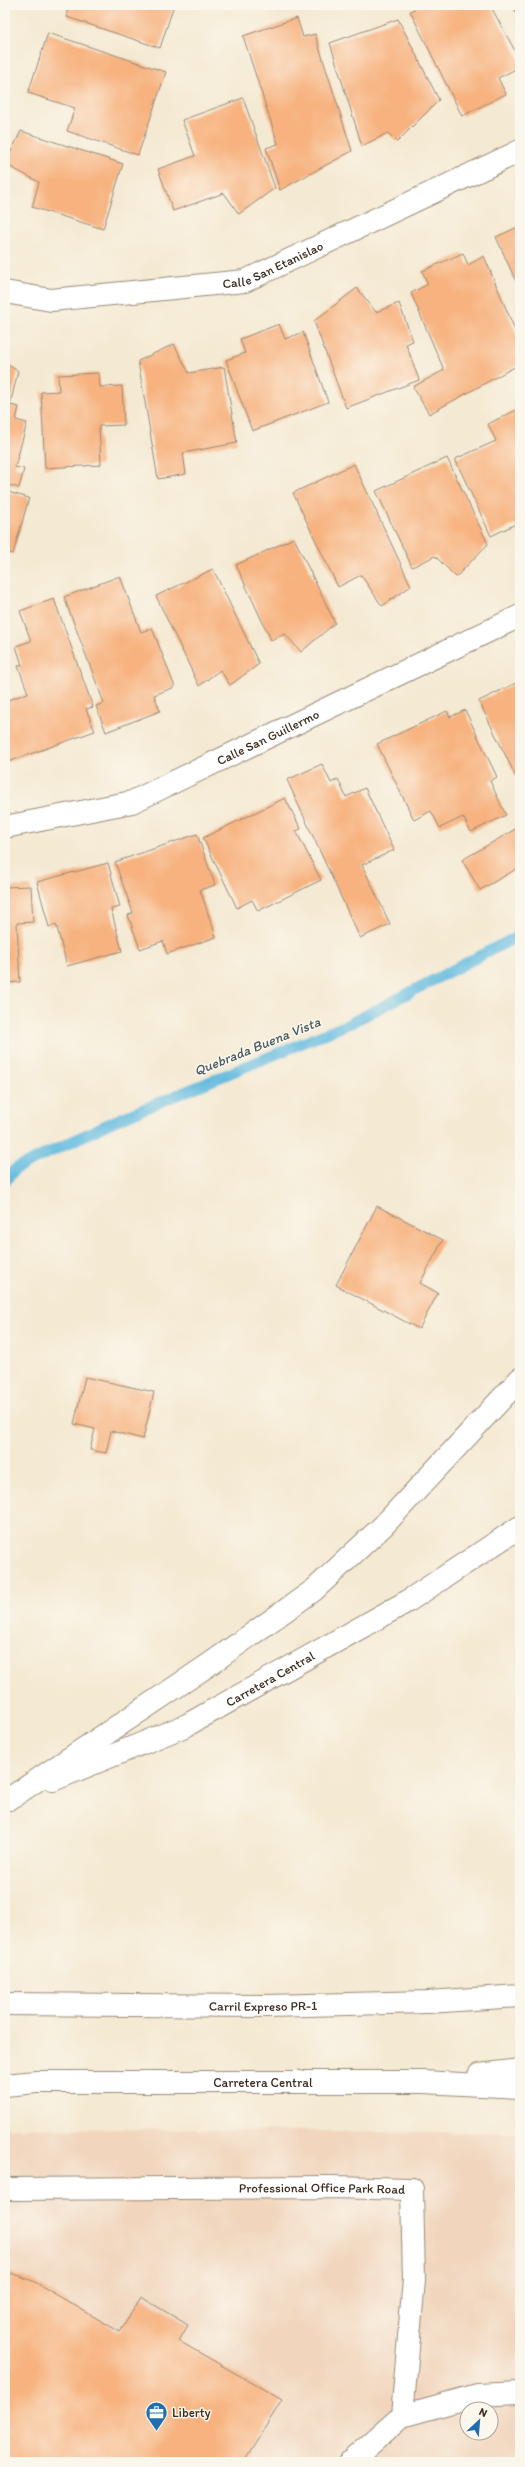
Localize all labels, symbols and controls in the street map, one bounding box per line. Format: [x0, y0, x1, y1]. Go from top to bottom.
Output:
street label: Calle San Etanislao [222, 238, 326, 291]
street label: Calle San Guillermo [214, 706, 322, 768]
water label: Quebrada Buena Vista [192, 1013, 324, 1080]
street label: Carretera Central [223, 1648, 318, 1710]
street label: Carril Expreso PR-1 [209, 1998, 317, 2014]
street label: Carretera Central [213, 2075, 313, 2090]
street label: Professional Office Park Road [239, 2180, 405, 2197]
office icon: Liberty [144, 2399, 170, 2432]
north arrow [459, 2401, 499, 2441]
place label: Liberty [172, 2405, 211, 2420]
text: N [477, 2405, 489, 2420]

